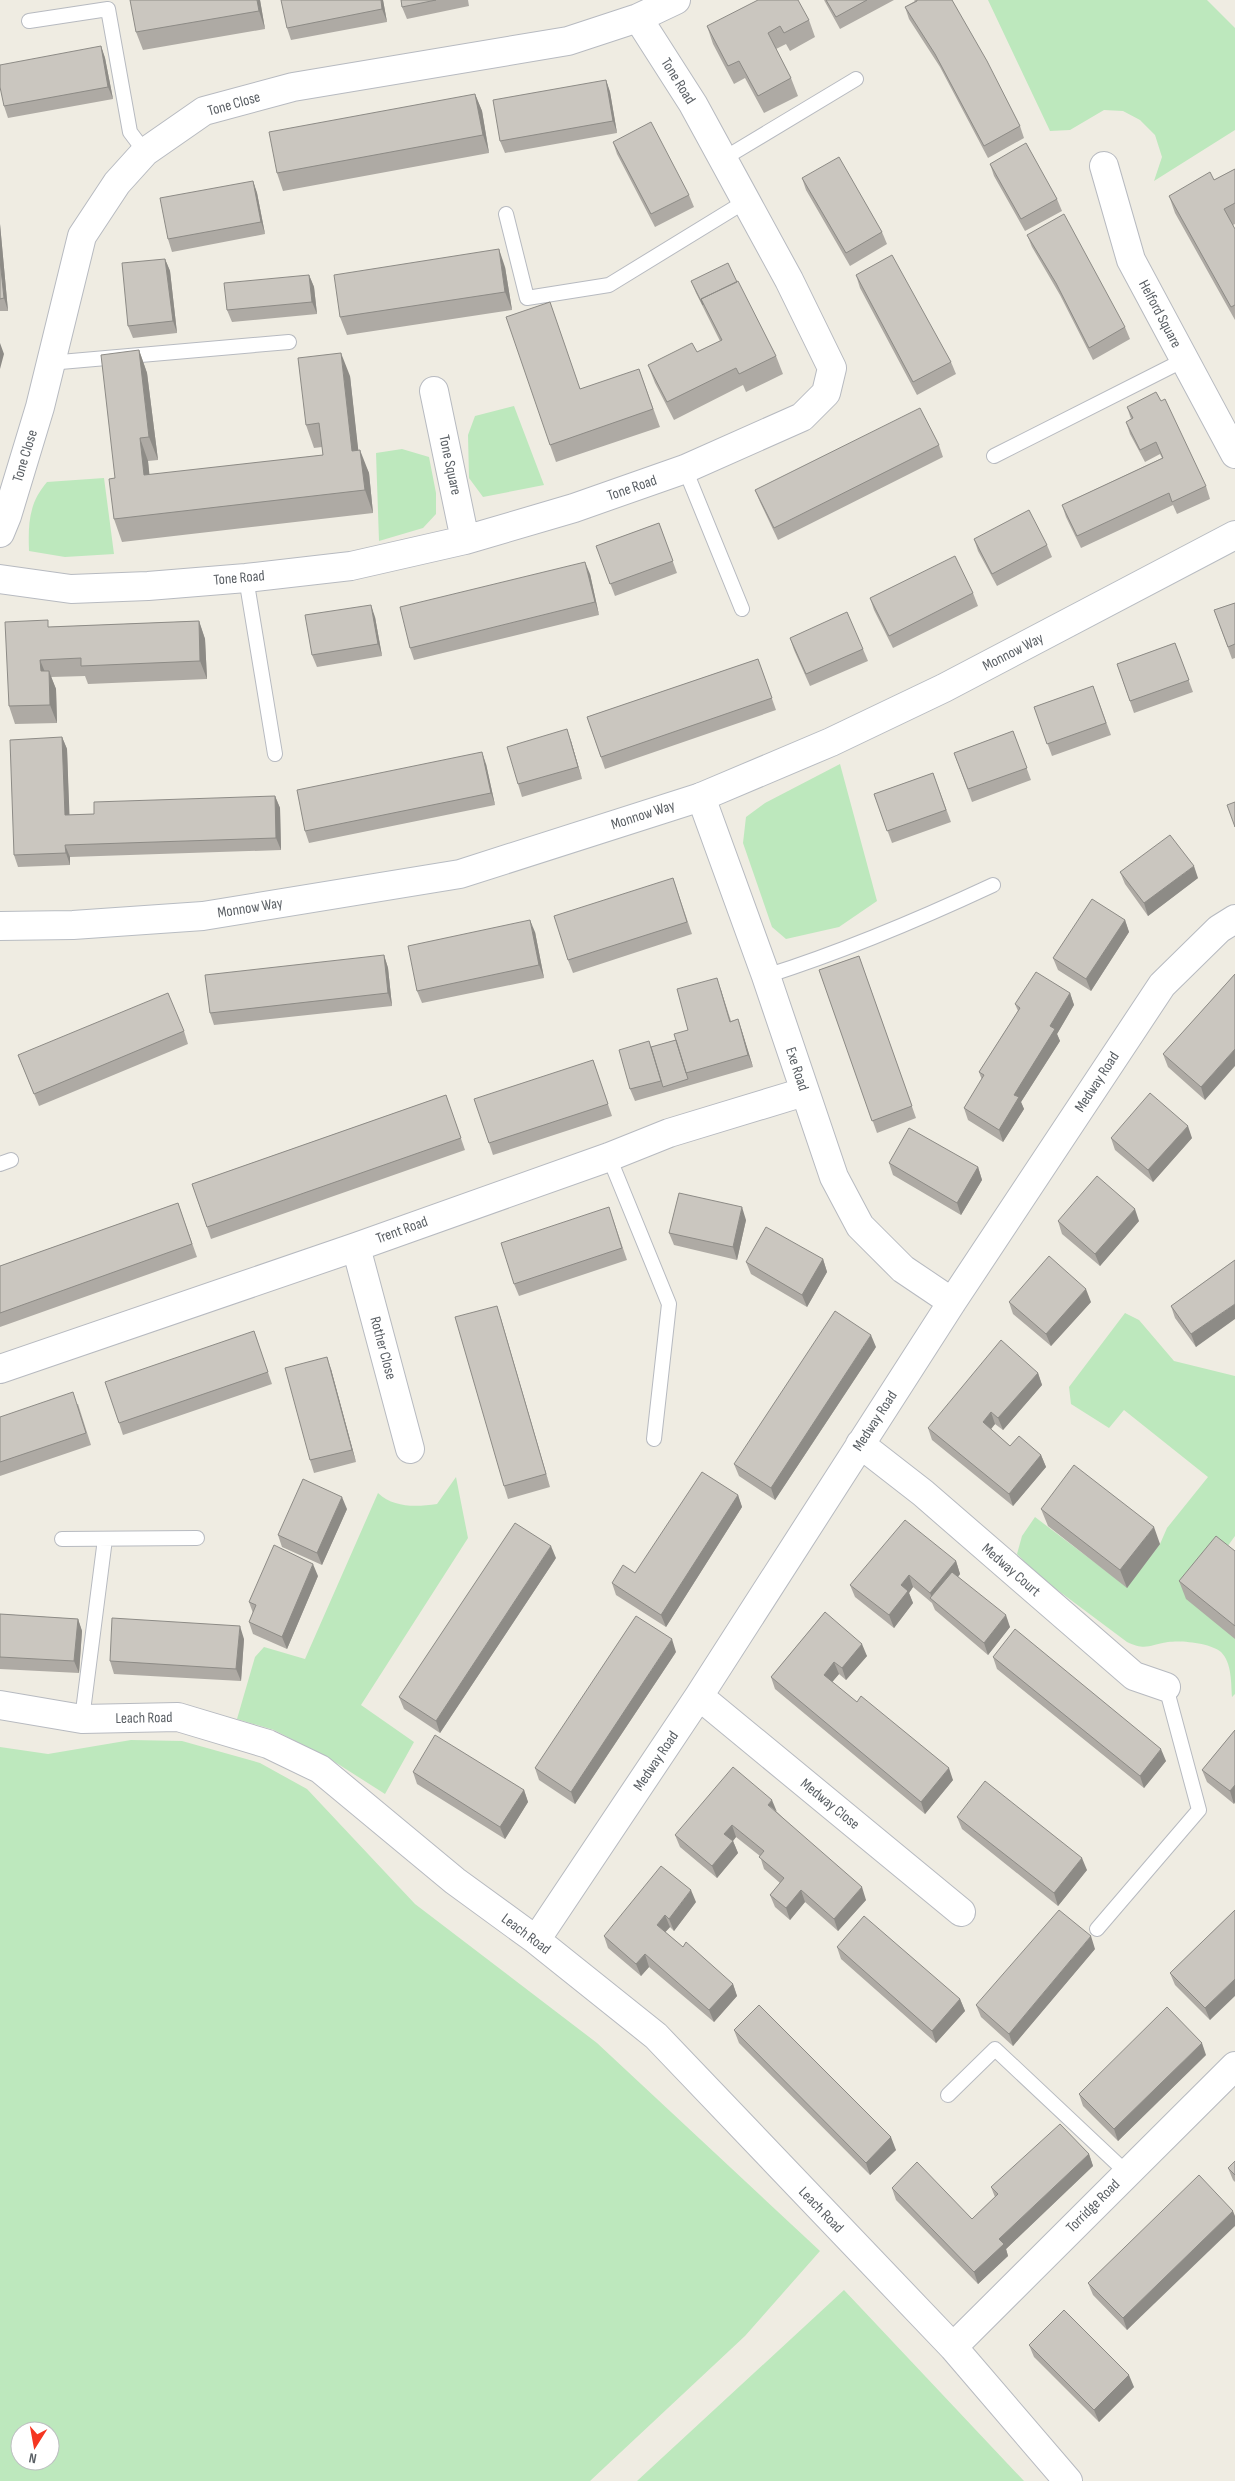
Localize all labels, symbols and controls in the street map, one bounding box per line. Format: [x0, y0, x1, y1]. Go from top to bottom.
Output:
street label: Tone Road [656, 54, 700, 108]
street label: Tone Close [205, 87, 263, 121]
street label: Helford Square [1134, 277, 1186, 351]
street label: Tone Close [8, 427, 42, 485]
street label: Tone Square [434, 433, 466, 497]
street label: Tone Road [605, 471, 659, 505]
street label: Tone Road [213, 566, 265, 590]
street label: Monnow Way [979, 629, 1047, 675]
street label: Monnow Way [609, 796, 677, 834]
street label: Monnow Way [216, 893, 284, 923]
street label: Exe Road [781, 1045, 813, 1093]
street label: Medway Road [1070, 1048, 1124, 1116]
street label: Trent Road [374, 1212, 430, 1248]
street label: Rother Close [365, 1314, 401, 1382]
street label: Medway Road [848, 1387, 902, 1455]
street label: Medway Court [978, 1539, 1045, 1601]
street label: Leach Road [115, 1708, 173, 1728]
street label: Medway Road [629, 1727, 683, 1795]
street label: Medway Close [796, 1774, 864, 1834]
street label: Leach Road [498, 1909, 554, 1959]
street label: Torridge Road [1062, 2175, 1124, 2237]
street label: Leach Road [794, 2183, 848, 2237]
north arrow [10, 2421, 60, 2471]
text: N [27, 2449, 38, 2467]

